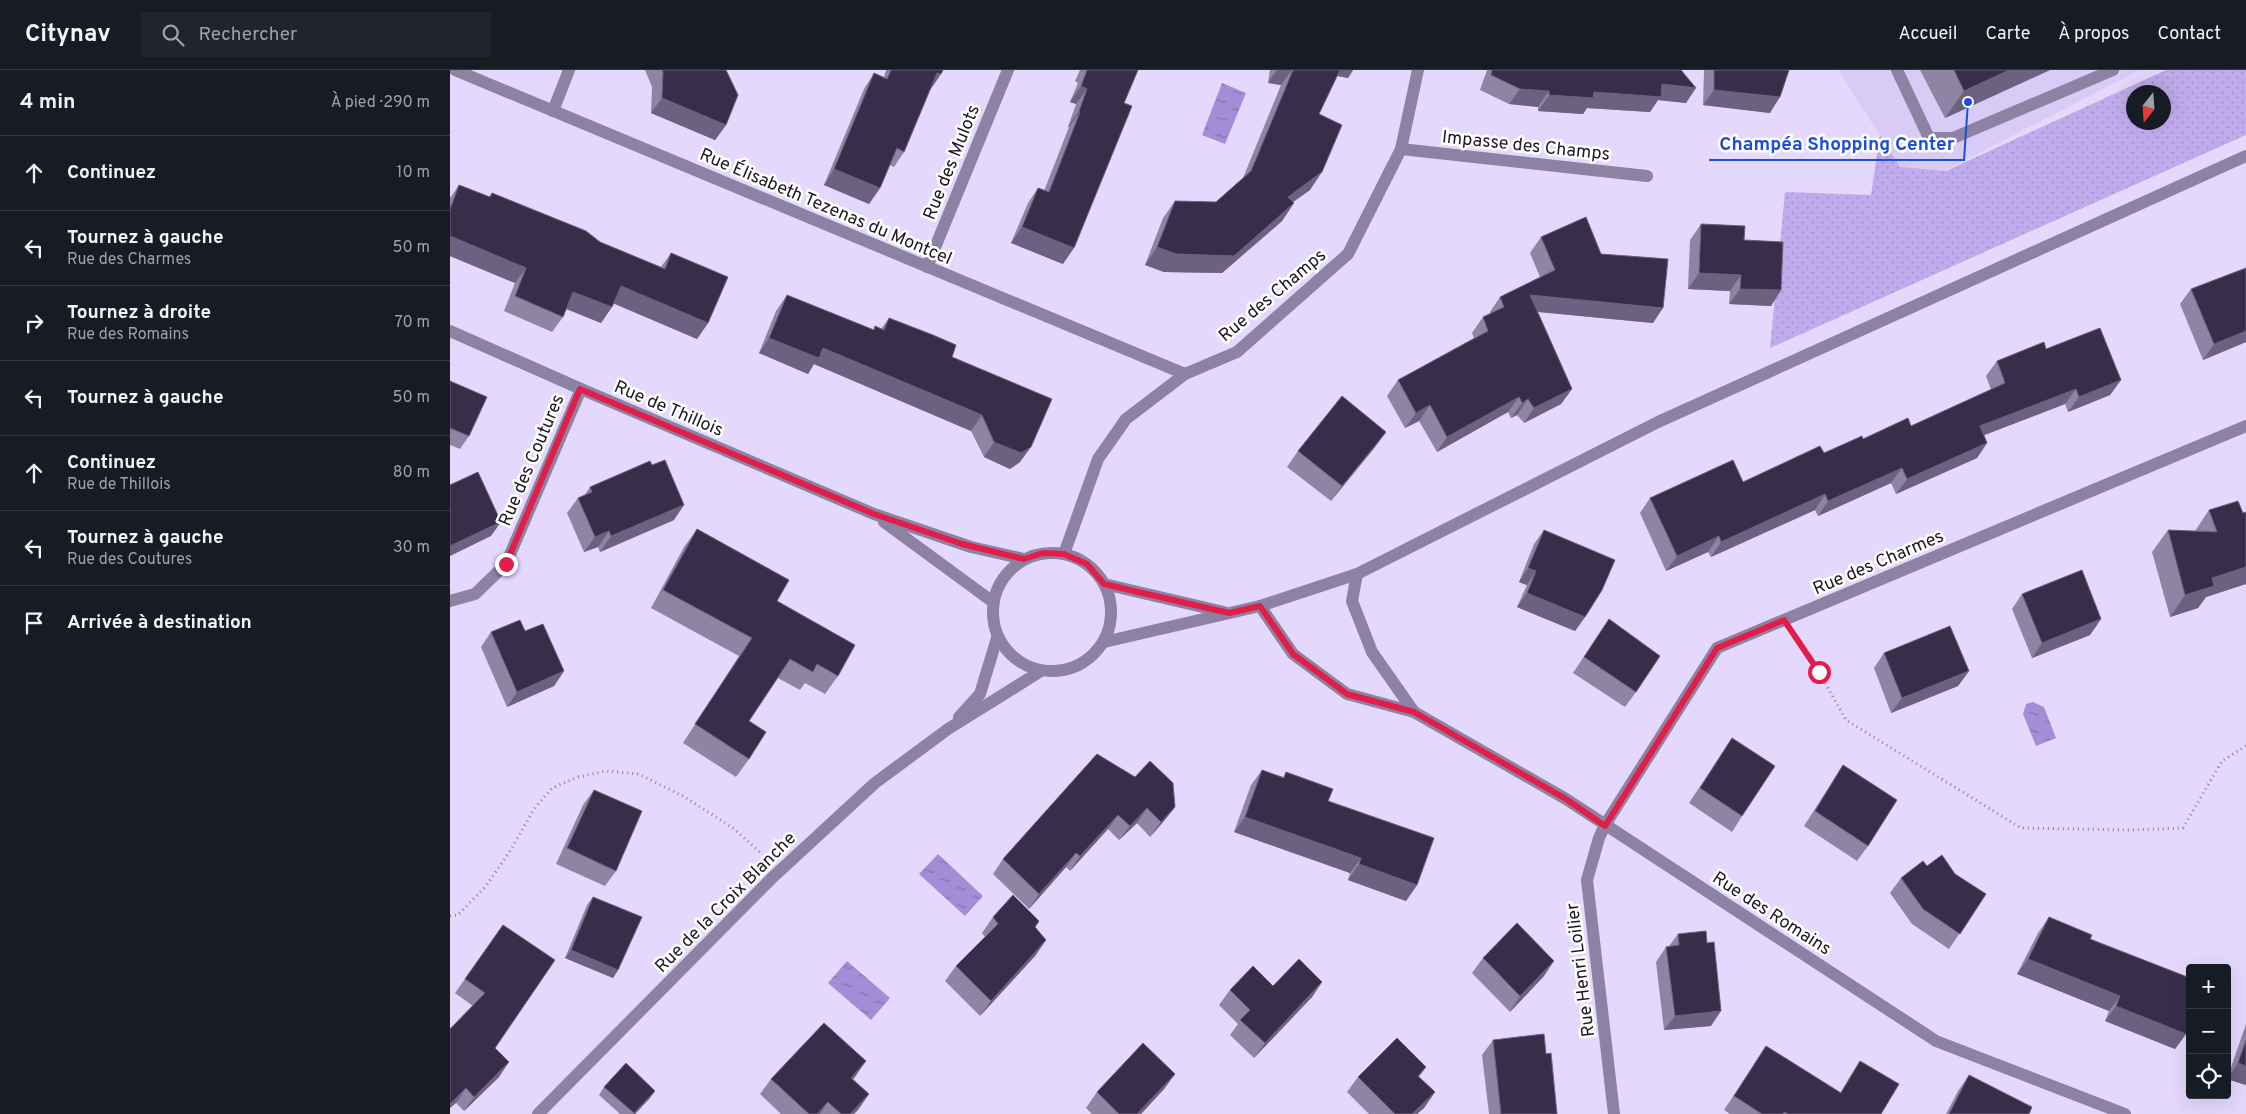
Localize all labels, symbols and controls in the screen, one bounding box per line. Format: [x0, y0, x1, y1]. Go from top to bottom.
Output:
search box [141, 12, 491, 57]
text: Citynav [25, 20, 111, 50]
icon: search [159, 21, 187, 49]
text: Rechercher [199, 23, 297, 47]
text: Accueil [1898, 23, 1957, 46]
text: Carte [1985, 23, 2030, 46]
text: À propos [2058, 23, 2129, 46]
text: Contact [2157, 23, 2221, 46]
north arrow [2126, 85, 2171, 130]
text: 4 min [20, 89, 76, 116]
text: À pied · 290 m [331, 93, 430, 113]
street label: Rue des Mulots [919, 102, 986, 224]
street label: Impasse des Champs [1441, 126, 1611, 167]
callout: Champéa Shopping Center [1709, 126, 1964, 160]
text: Champéa Shopping Center [1719, 133, 1955, 157]
street label: Rue Élisabeth Tezenas du Montcel [696, 142, 956, 271]
icon: ahead [20, 159, 48, 187]
text: Continuez [67, 161, 156, 185]
text: 10 m [396, 163, 430, 183]
text: Tournez à gauche [67, 226, 224, 250]
icon: left [20, 234, 48, 262]
text: 50 m [393, 238, 430, 258]
street label: Rue des Champs [1214, 244, 1331, 348]
text: Rue des Charmes [67, 250, 191, 270]
text: Tournez à droite [67, 301, 211, 325]
icon: right [20, 309, 48, 337]
text: 70 m [395, 313, 430, 333]
text: Rue des Romains [67, 325, 189, 345]
street label: Rue de Thillois [610, 376, 727, 443]
icon: left [20, 384, 48, 412]
text: Tournez à gauche [67, 386, 224, 410]
text: 50 m [393, 388, 430, 408]
street label: Rue des Coutures [494, 391, 571, 530]
text: Continuez [67, 451, 156, 475]
icon: ahead [20, 459, 48, 487]
text: 80 m [393, 463, 430, 483]
text: Rue de Thillois [67, 475, 171, 495]
street label: Rue des Charmes [1810, 525, 1947, 601]
text: Tournez à gauche [67, 526, 224, 550]
icon: left [20, 534, 48, 562]
text: 30 m [393, 538, 430, 558]
text: Rue des Coutures [67, 550, 192, 570]
route end [495, 553, 518, 576]
icon: arrive [20, 609, 48, 637]
text: Arrivée à destination [67, 611, 252, 635]
route start [1808, 661, 1831, 684]
street label: Rue de la Croix Blanche [651, 828, 801, 978]
street label: Rue des Romains [1707, 867, 1835, 961]
street label: Rue Henri Loilier [1562, 901, 1601, 1038]
map controls [2186, 964, 2231, 1099]
button: + [2186, 964, 2231, 1009]
button: − [2186, 1009, 2231, 1054]
button: locate [2186, 1054, 2231, 1099]

